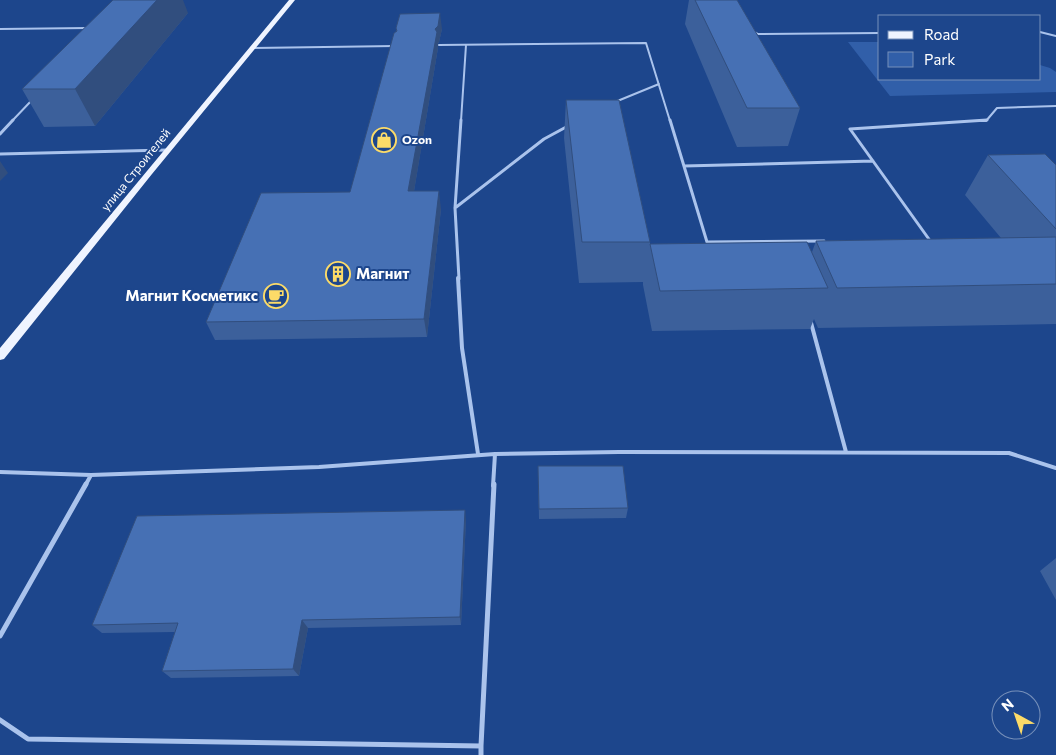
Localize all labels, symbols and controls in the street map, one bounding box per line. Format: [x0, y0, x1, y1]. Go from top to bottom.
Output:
legend [878, 15, 1041, 80]
text: Road [924, 25, 959, 43]
text: Park [924, 50, 955, 68]
street label: улица Строителей [98, 125, 173, 213]
shop icon: Ozon [371, 127, 397, 153]
place label: Ozon [402, 132, 432, 146]
building icon: Магнит [325, 261, 351, 287]
place label: Магнит [356, 264, 409, 282]
cafe icon: Магнит Косметикс [263, 283, 289, 309]
place label: Магнит Косметикс [125, 286, 258, 304]
north arrow [991, 690, 1041, 740]
text: N [998, 695, 1017, 715]

